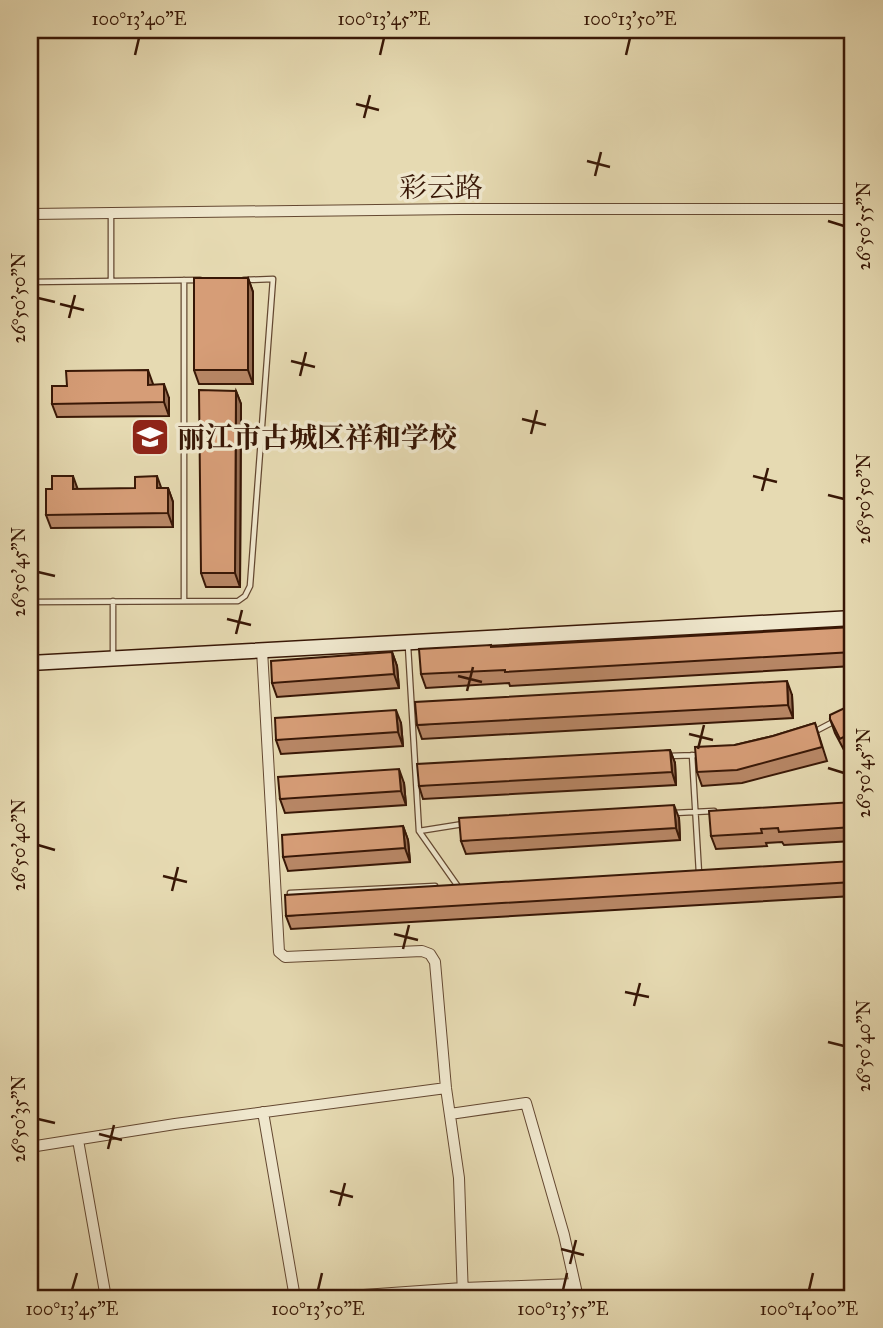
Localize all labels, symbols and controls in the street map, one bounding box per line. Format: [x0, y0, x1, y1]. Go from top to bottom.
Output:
text: 100°13'40"E [91, 8, 187, 30]
text: 100°13'45"E [338, 8, 431, 30]
text: 100°13'50"E [583, 8, 677, 30]
street label: 彩云路 [399, 170, 483, 205]
text: 26°50'55"N [853, 182, 875, 270]
text: 26°50'50"N [8, 253, 30, 343]
school or university icon: 丽江市古城区祥和学校 [129, 416, 171, 458]
place label: 丽江市古城区祥和学校 [177, 420, 457, 455]
text: 26°50'50"N [853, 454, 875, 544]
text: 26°50'45"N [8, 527, 30, 617]
text: 26°50'45"N [853, 728, 875, 818]
text: 26°50'40"N [8, 799, 30, 891]
text: 26°50'40"N [853, 1000, 875, 1092]
text: 26°50'35"N [8, 1075, 30, 1163]
text: 100°13'45"E [26, 1298, 119, 1320]
text: 100°13'50"E [271, 1298, 365, 1320]
text: 100°13'55"E [517, 1298, 609, 1320]
text: 100°14'00"E [760, 1298, 858, 1320]

